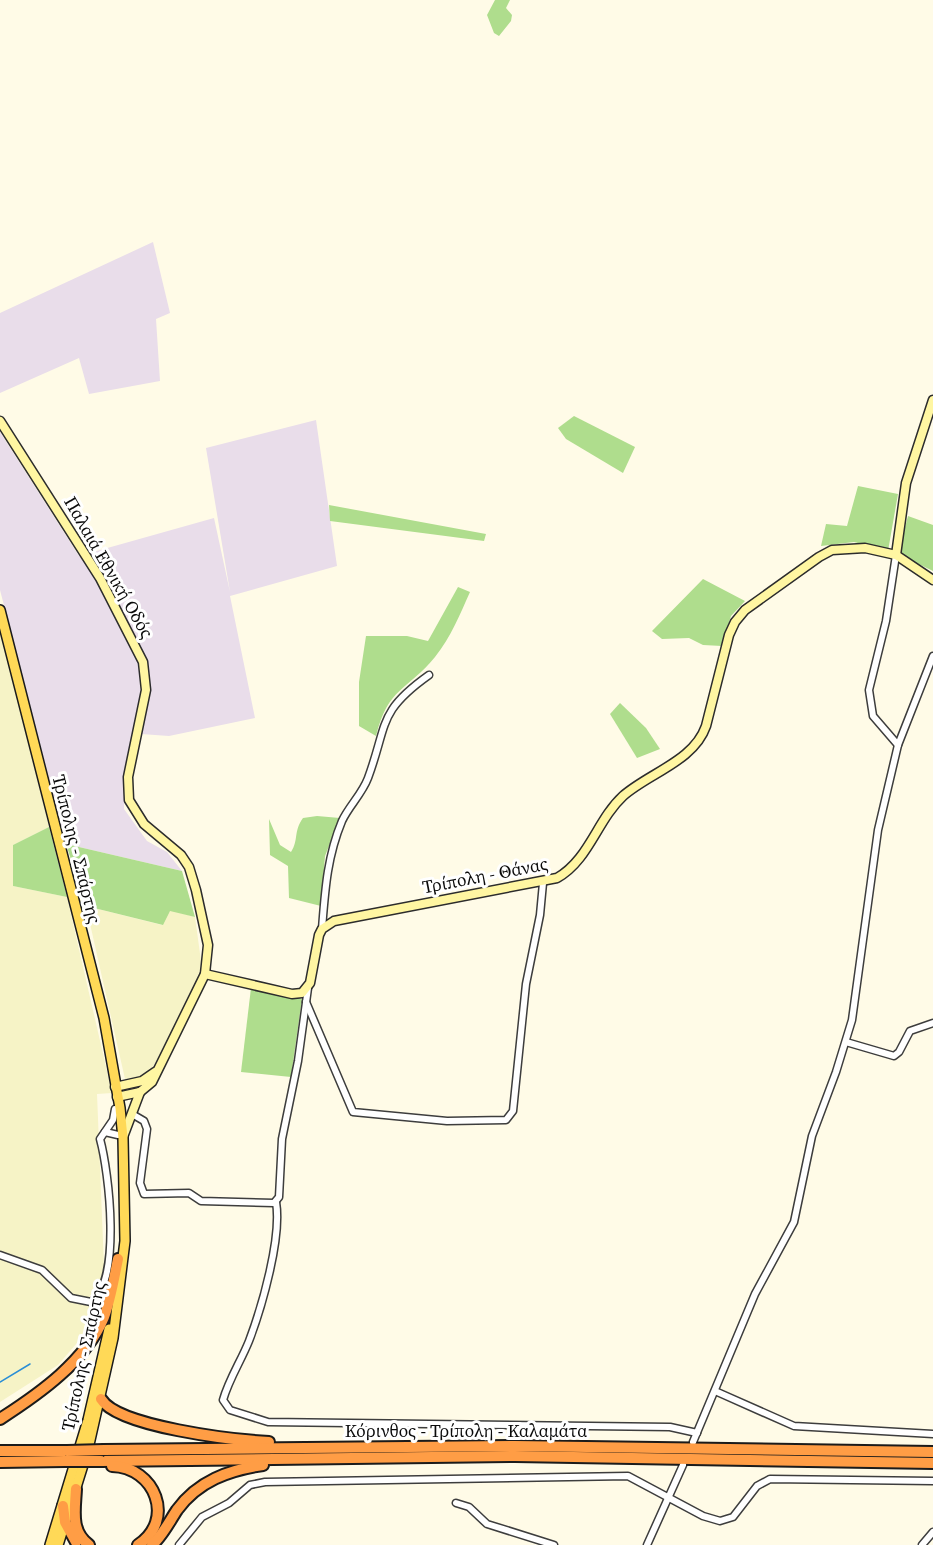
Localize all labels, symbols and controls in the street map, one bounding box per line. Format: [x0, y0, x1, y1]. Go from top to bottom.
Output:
street label: Παλαιά Εθνική Οδός [58, 492, 160, 642]
street label: Τρίπολης - Σπάρτης [46, 772, 108, 926]
street label: Τρίπολη - Θάνας [420, 851, 550, 899]
street label: Τρίπολης - Σπάρτης [55, 1279, 111, 1433]
street label: Κόρινθος - Τρίπολη - Καλαμάτα [345, 1418, 587, 1443]

